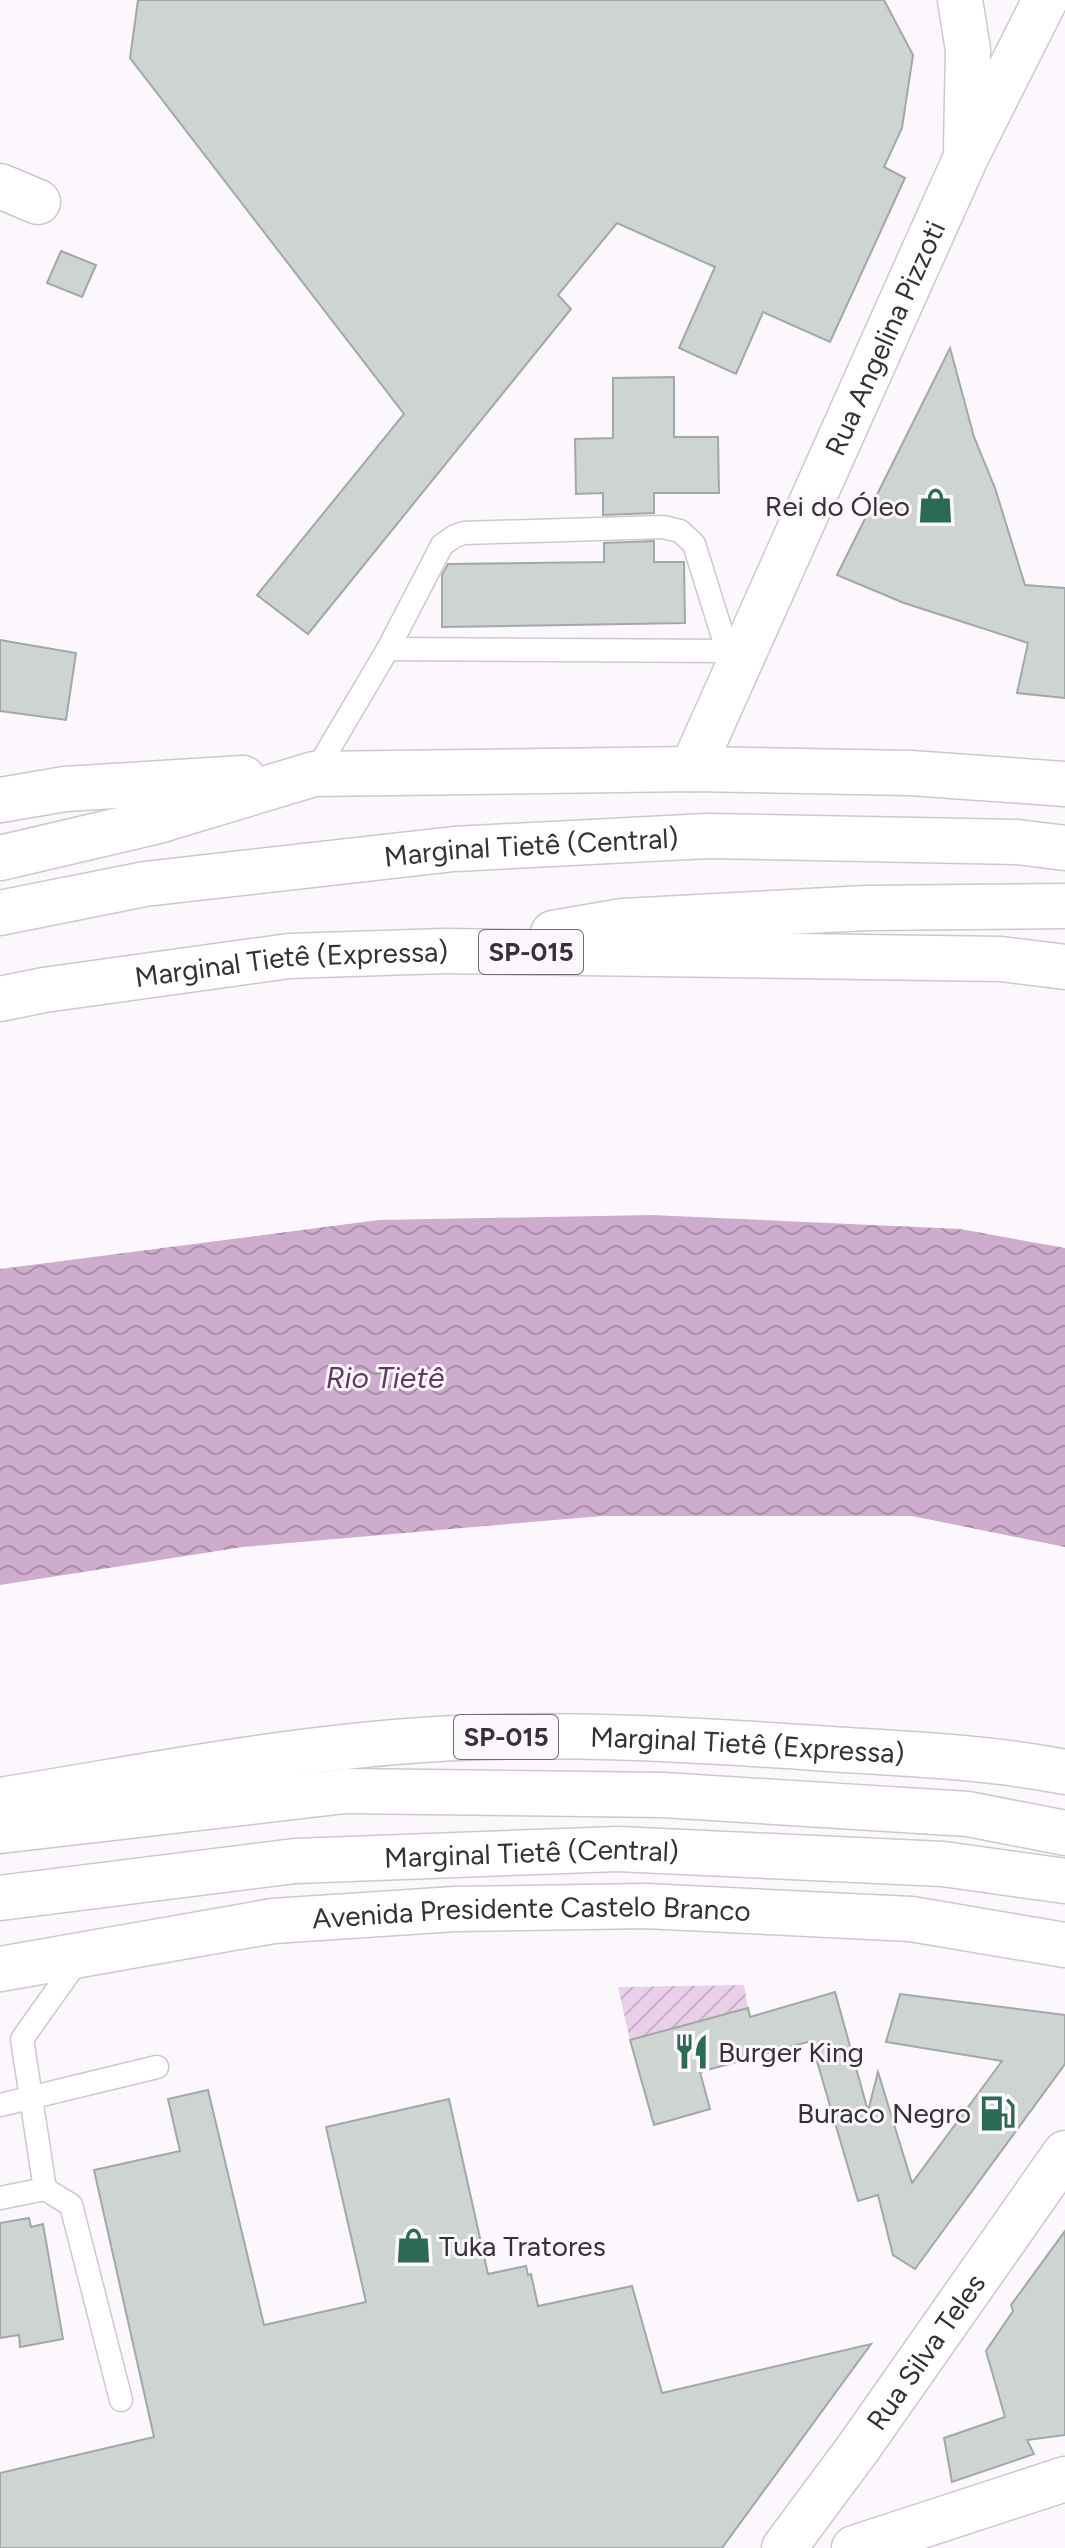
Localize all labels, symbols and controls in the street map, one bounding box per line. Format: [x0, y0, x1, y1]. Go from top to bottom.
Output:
street label: Rua Angelina Pizzoti [818, 215, 952, 461]
shop icon: Rei do Óleo [917, 487, 955, 525]
place label: Rei do Óleo [765, 489, 910, 523]
street label: Marginal Tietê (Central) [382, 820, 679, 874]
road number: SP-015 [479, 930, 583, 974]
street label: Marginal Tietê (Expressa) [133, 934, 449, 994]
water label: Rio Tietê [326, 1359, 444, 1396]
road number: SP-015 [454, 1715, 558, 1759]
street label: Marginal Tietê (Expressa) [590, 1720, 905, 1771]
street label: Marginal Tietê (Central) [384, 1832, 680, 1875]
street label: Avenida Presidente Castelo Branco [311, 1889, 752, 1935]
restaurant icon: Burger King [673, 2033, 711, 2071]
place label: Burger King [718, 2035, 864, 2069]
fuel station icon: Buraco Negro [978, 2094, 1016, 2132]
place label: Buraco Negro [797, 2096, 971, 2130]
shop icon: Tuka Tratores [394, 2227, 432, 2265]
place label: Tuka Tratores [439, 2229, 606, 2263]
street label: Rua Silva Teles [859, 2267, 992, 2437]

